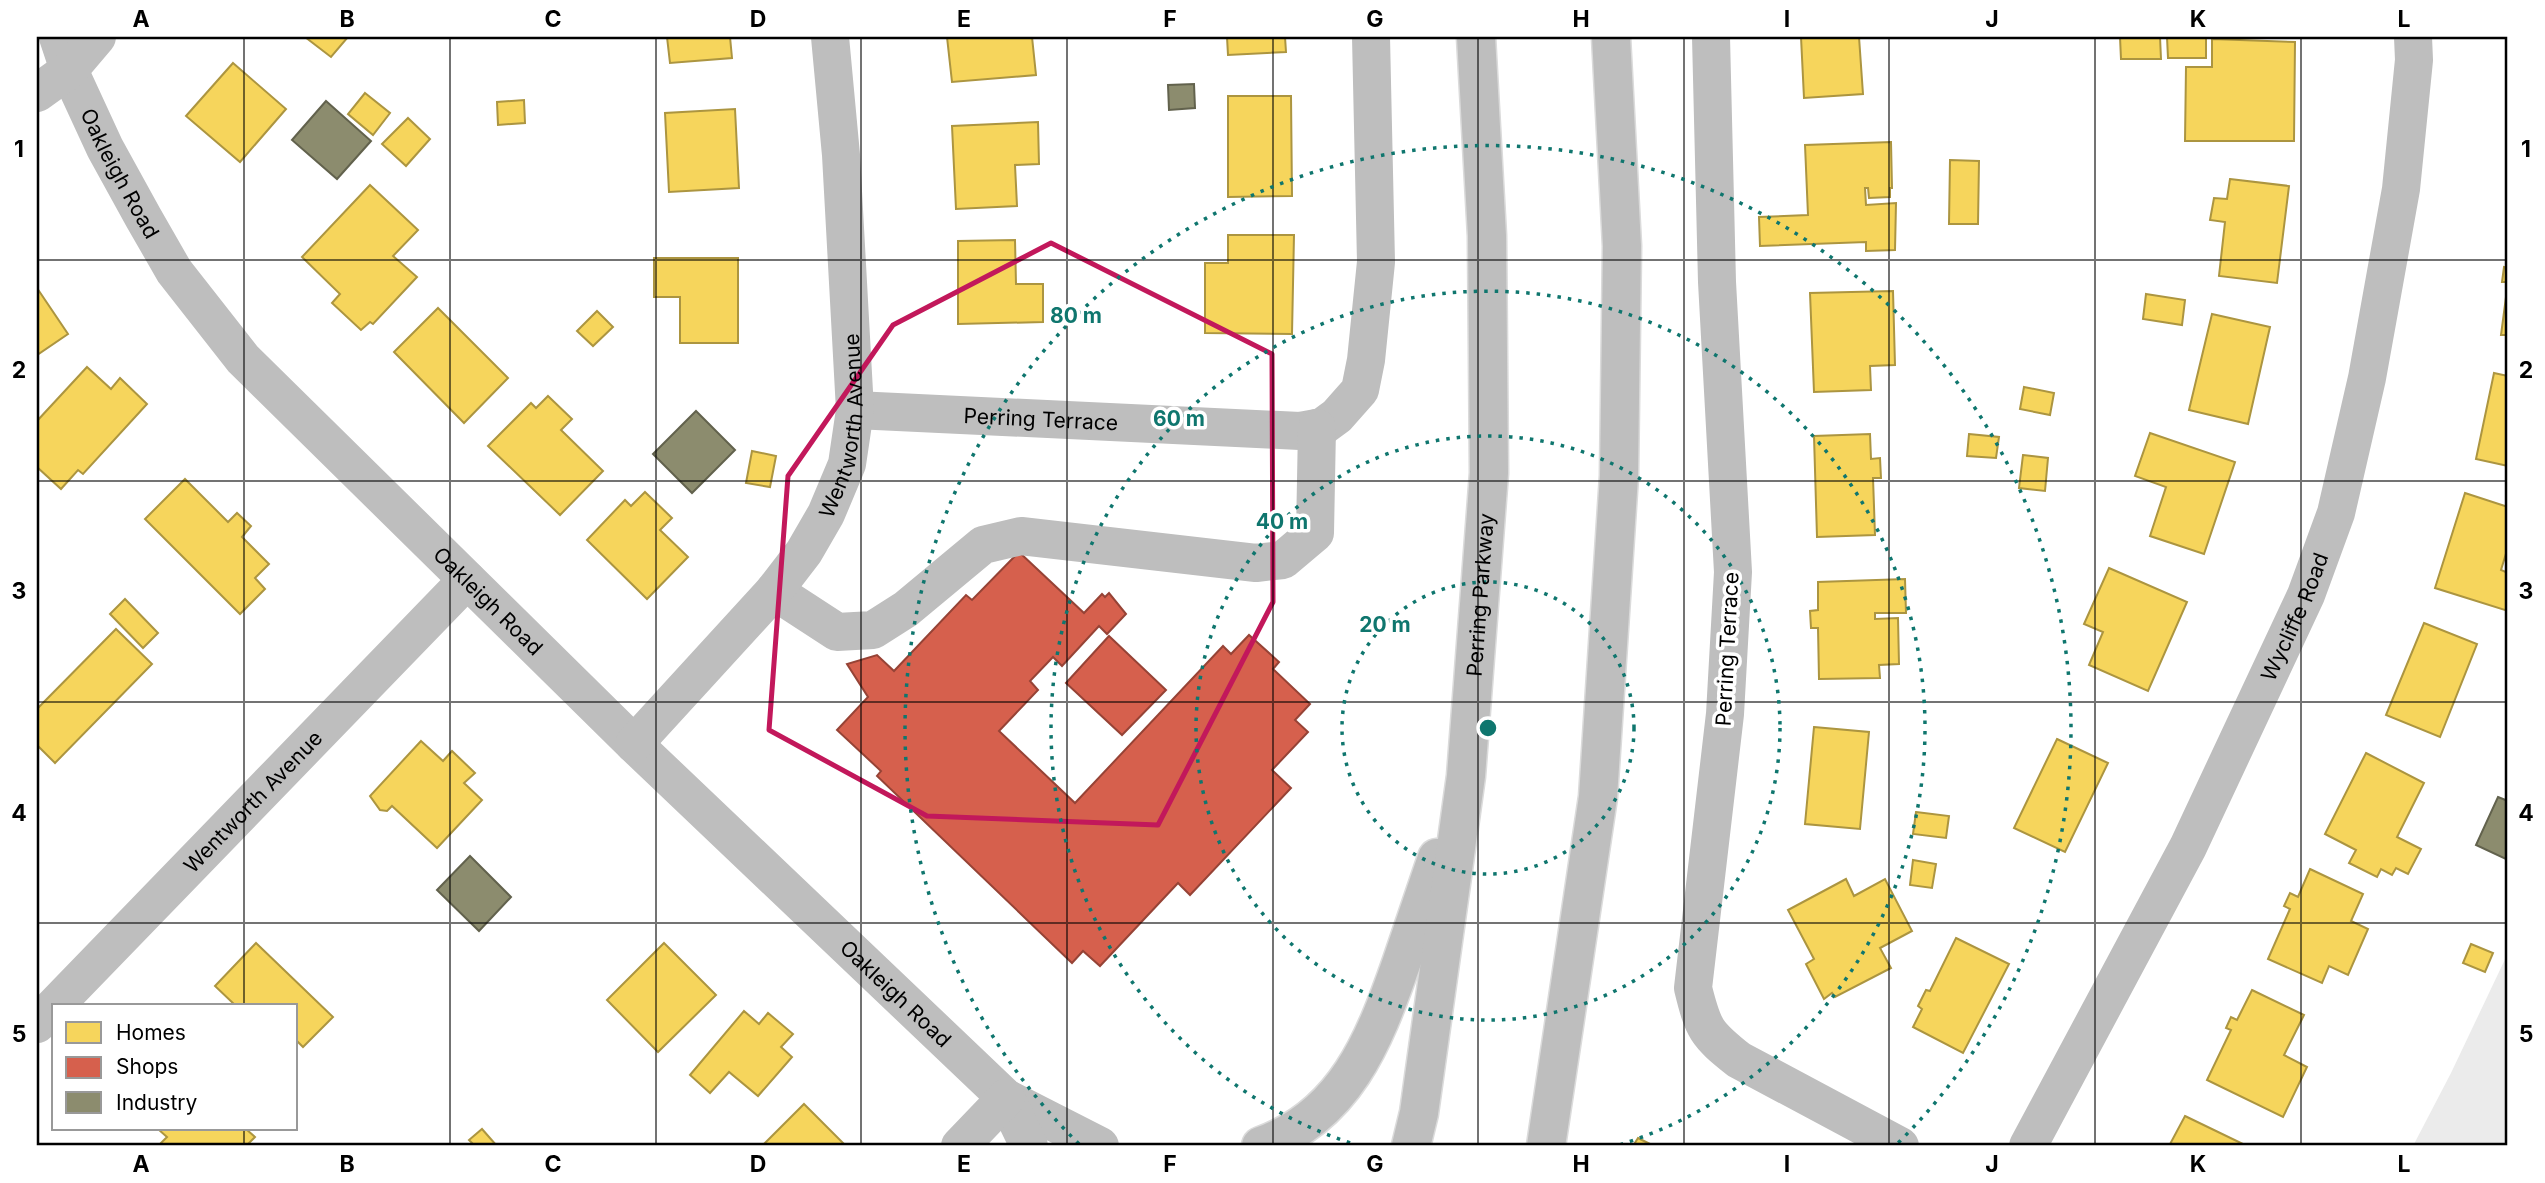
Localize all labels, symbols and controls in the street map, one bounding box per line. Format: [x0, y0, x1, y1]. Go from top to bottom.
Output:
text: A [132, 5, 150, 33]
text: B [339, 5, 355, 33]
text: C [544, 5, 562, 33]
text: D [750, 5, 766, 33]
text: E [957, 5, 971, 33]
text: F [1163, 5, 1177, 33]
text: G [1366, 5, 1384, 33]
text: H [1572, 5, 1590, 33]
text: I [1784, 5, 1790, 33]
text: J [1985, 5, 1999, 33]
text: K [2190, 5, 2206, 33]
text: L [2397, 5, 2411, 33]
street label: Oakleigh Road [76, 104, 165, 243]
text: 1 [14, 135, 24, 163]
text: 1 [2521, 135, 2531, 163]
text: 80 m [1050, 303, 1102, 328]
street label: Wentworth Avenue [813, 333, 868, 521]
text: 2 [12, 356, 26, 384]
text: 2 [2519, 356, 2533, 384]
street label: Perring Terrace [963, 403, 1119, 435]
text: 60 m [1153, 406, 1205, 431]
text: 40 m [1256, 509, 1308, 534]
street label: Perring Parkway [1461, 512, 1498, 677]
street label: Oakleigh Road [428, 541, 548, 660]
street label: Wycliffe Road [2255, 549, 2333, 685]
street label: Perring Terrace [1710, 571, 1744, 727]
text: 3 [12, 577, 26, 605]
text: 3 [2519, 577, 2533, 605]
text: 20 m [1359, 612, 1411, 637]
centre of rings [1476, 716, 1500, 740]
street label: Wentworth Avenue [178, 725, 327, 878]
text: 4 [11, 799, 27, 827]
text: 4 [2518, 799, 2534, 827]
street label: Oakleigh Road [835, 935, 957, 1052]
legend [52, 1004, 298, 1130]
text: 5 [12, 1020, 26, 1048]
text: Homes [116, 1020, 186, 1045]
text: 5 [2519, 1020, 2533, 1048]
text: Shops [116, 1054, 178, 1079]
text: Industry [116, 1090, 198, 1115]
text: A [132, 1150, 150, 1178]
text: B [339, 1150, 355, 1178]
text: C [544, 1150, 562, 1178]
text: D [750, 1150, 766, 1178]
text: E [957, 1150, 971, 1178]
text: F [1163, 1150, 1177, 1178]
text: G [1366, 1150, 1384, 1178]
text: H [1572, 1150, 1590, 1178]
text: I [1784, 1150, 1790, 1178]
text: J [1985, 1150, 1999, 1178]
text: K [2190, 1150, 2206, 1178]
text: L [2397, 1150, 2411, 1178]

